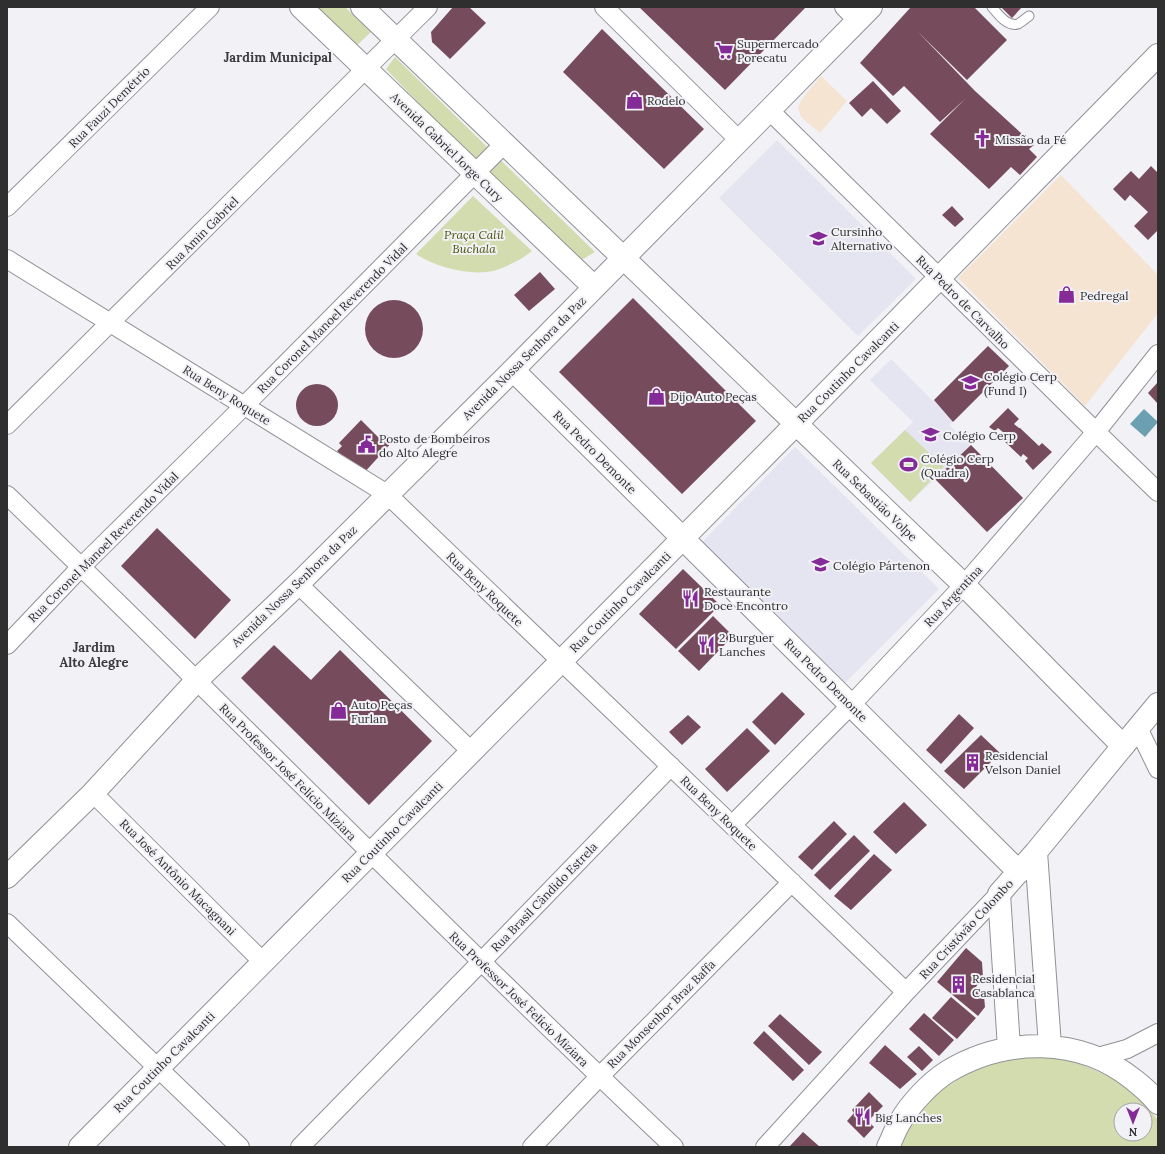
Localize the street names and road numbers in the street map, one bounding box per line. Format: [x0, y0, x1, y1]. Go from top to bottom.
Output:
street label: Rua Fauzi Demétrio [65, 63, 153, 151]
street label: Avenida Gabriel Jorge Cury [387, 89, 507, 205]
street label: Rua Amin Gabriel [162, 193, 242, 273]
street label: Rua Coronel Manoel Reverendo Vidal [254, 240, 410, 396]
street label: Rua Pedro de Carvalho [913, 252, 1013, 352]
street label: Avenida Nossa Senhora da Paz [458, 293, 589, 424]
street label: Rua Coutinho Cavalcanti [794, 318, 902, 426]
street label: Rua Beny Roquete [180, 362, 274, 428]
street label: Rua Pedro Demonte [550, 407, 640, 497]
street label: Rua Sebastião Volpe [830, 456, 921, 545]
street label: Rua Coronel Manoel Reverendo Vidal [25, 469, 181, 625]
street label: Avenida Nossa Senhora da Paz [227, 522, 360, 651]
street label: Rua Coutinho Cavalcanti [566, 548, 674, 656]
street label: Rua Beny Roquete [444, 549, 527, 630]
street label: Rua Argentina [921, 562, 985, 630]
street label: Rua Pedro Demonte [781, 635, 871, 725]
street label: Rua Professor José Felício Miziara [216, 700, 360, 844]
street label: Rua Beny Roquete [678, 773, 761, 854]
street label: Rua Coutinho Cavalcanti [338, 778, 446, 886]
street label: Rua José Antônio Macagnani [117, 816, 239, 938]
street label: Rua Brasil Cândido Estrela [488, 839, 600, 955]
street label: Rua Cristóvão Colombo [916, 876, 1016, 982]
street label: Rua Professor José Felício Miziara [446, 928, 592, 1070]
street label: Rua Monsenhor Braz Baffa [604, 957, 718, 1071]
street label: Rua Coutinho Cavalcanti [110, 1008, 218, 1116]

